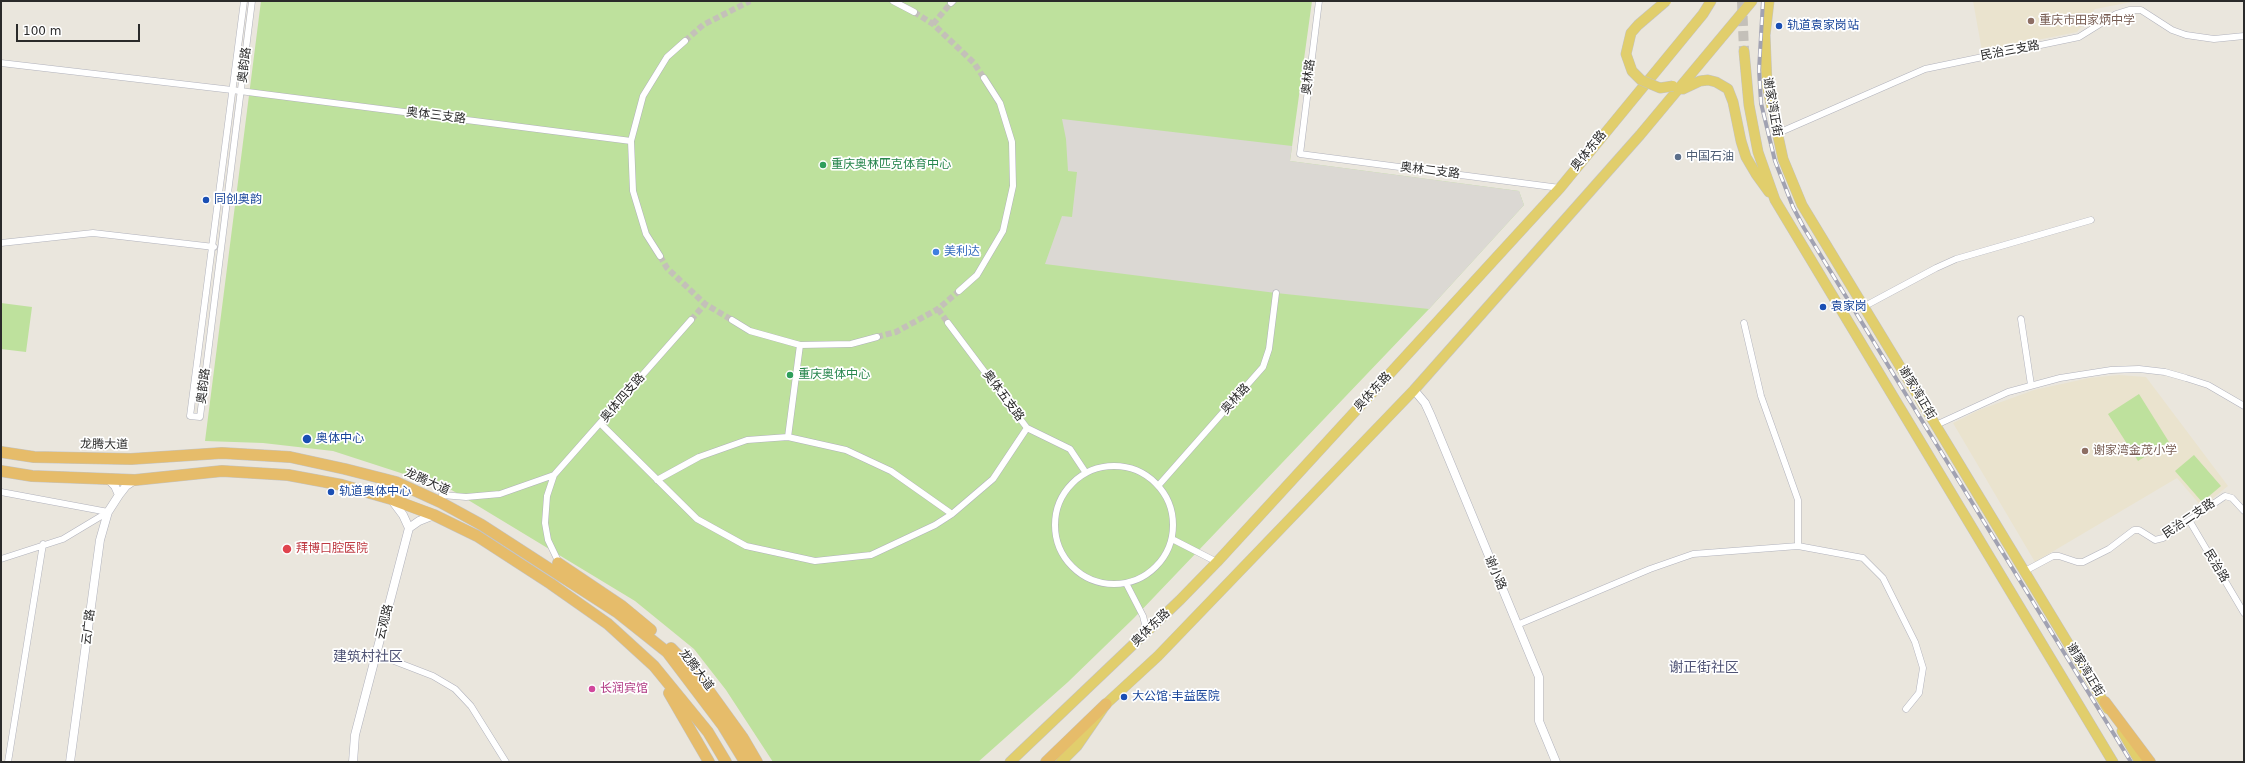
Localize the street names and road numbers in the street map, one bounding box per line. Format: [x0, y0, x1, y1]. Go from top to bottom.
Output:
street label: 民治三支路 [1979, 38, 2041, 64]
street label: 奥韵路 [236, 46, 254, 84]
street label: 奥林路 [1300, 58, 1318, 96]
street label: 谢家湾正街 [1760, 76, 1784, 138]
street label: 奥体三支路 [405, 105, 467, 127]
street label: 奥体东路 [1568, 128, 1610, 174]
street label: 奥林二支路 [1399, 160, 1461, 182]
street label: 谢家湾正街 [1895, 364, 1939, 422]
street label: 奥韵路 [195, 367, 213, 405]
street label: 奥体五支路 [979, 368, 1027, 424]
street label: 奥体东路 [1351, 370, 1395, 414]
street label: 奥体四支路 [598, 371, 648, 425]
street label: 奥林路 [1219, 381, 1253, 417]
street label: 龙腾大道 [80, 437, 128, 453]
street label: 龙腾大道 [402, 466, 452, 498]
street label: 民治二支路 [2160, 496, 2218, 542]
street label: 民治路 [2201, 547, 2231, 585]
street label: 谢小路 [1481, 554, 1509, 592]
street label: 云观路 [374, 603, 396, 641]
street label: 奥体东路 [1129, 606, 1173, 650]
street label: 云广路 [80, 608, 98, 646]
street label: 谢家湾正街 [2063, 641, 2107, 699]
street label: 龙腾大道 [676, 646, 716, 694]

